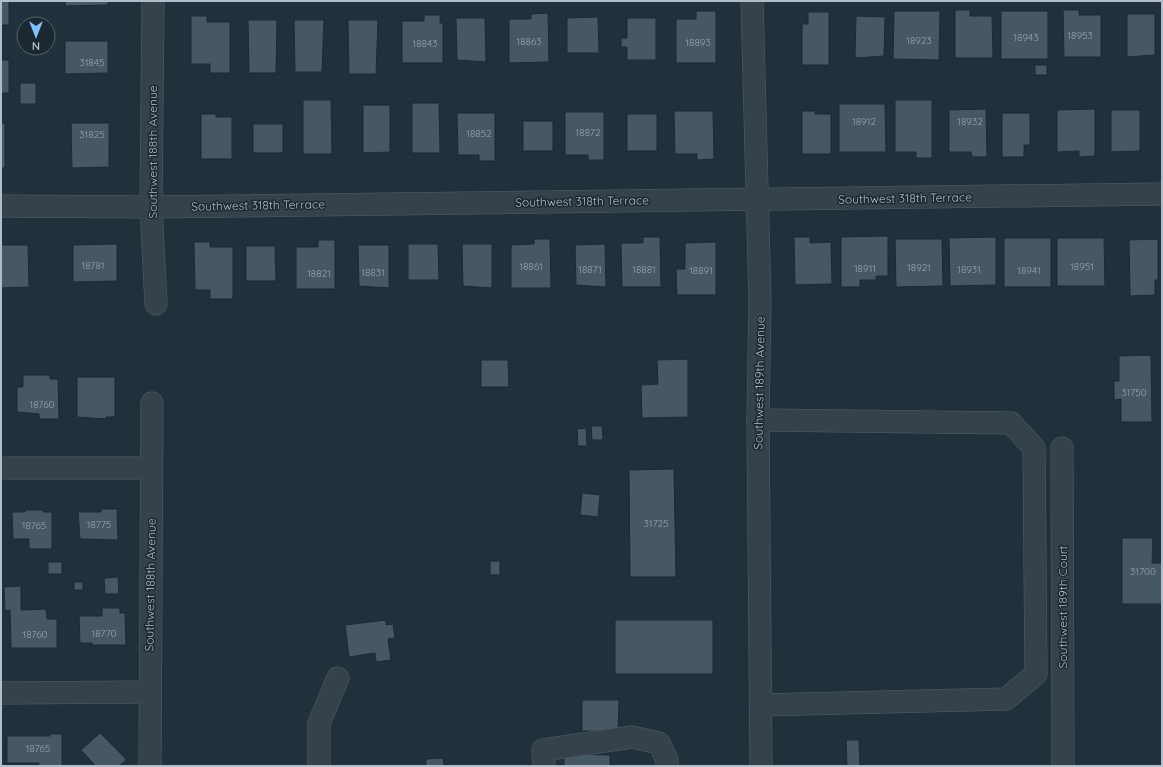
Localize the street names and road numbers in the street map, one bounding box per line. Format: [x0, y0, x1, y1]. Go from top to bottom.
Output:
street label: Southwest 188th Avenue [145, 85, 160, 219]
street label: Southwest 318th Terrace [838, 189, 972, 207]
street label: Southwest 318th Terrace [515, 192, 649, 210]
street label: Southwest 318th Terrace [191, 196, 325, 214]
street label: Southwest 189th Avenue [750, 316, 768, 450]
street label: Southwest 188th Avenue [141, 518, 159, 652]
street label: Southwest 189th Court [1055, 546, 1070, 668]

